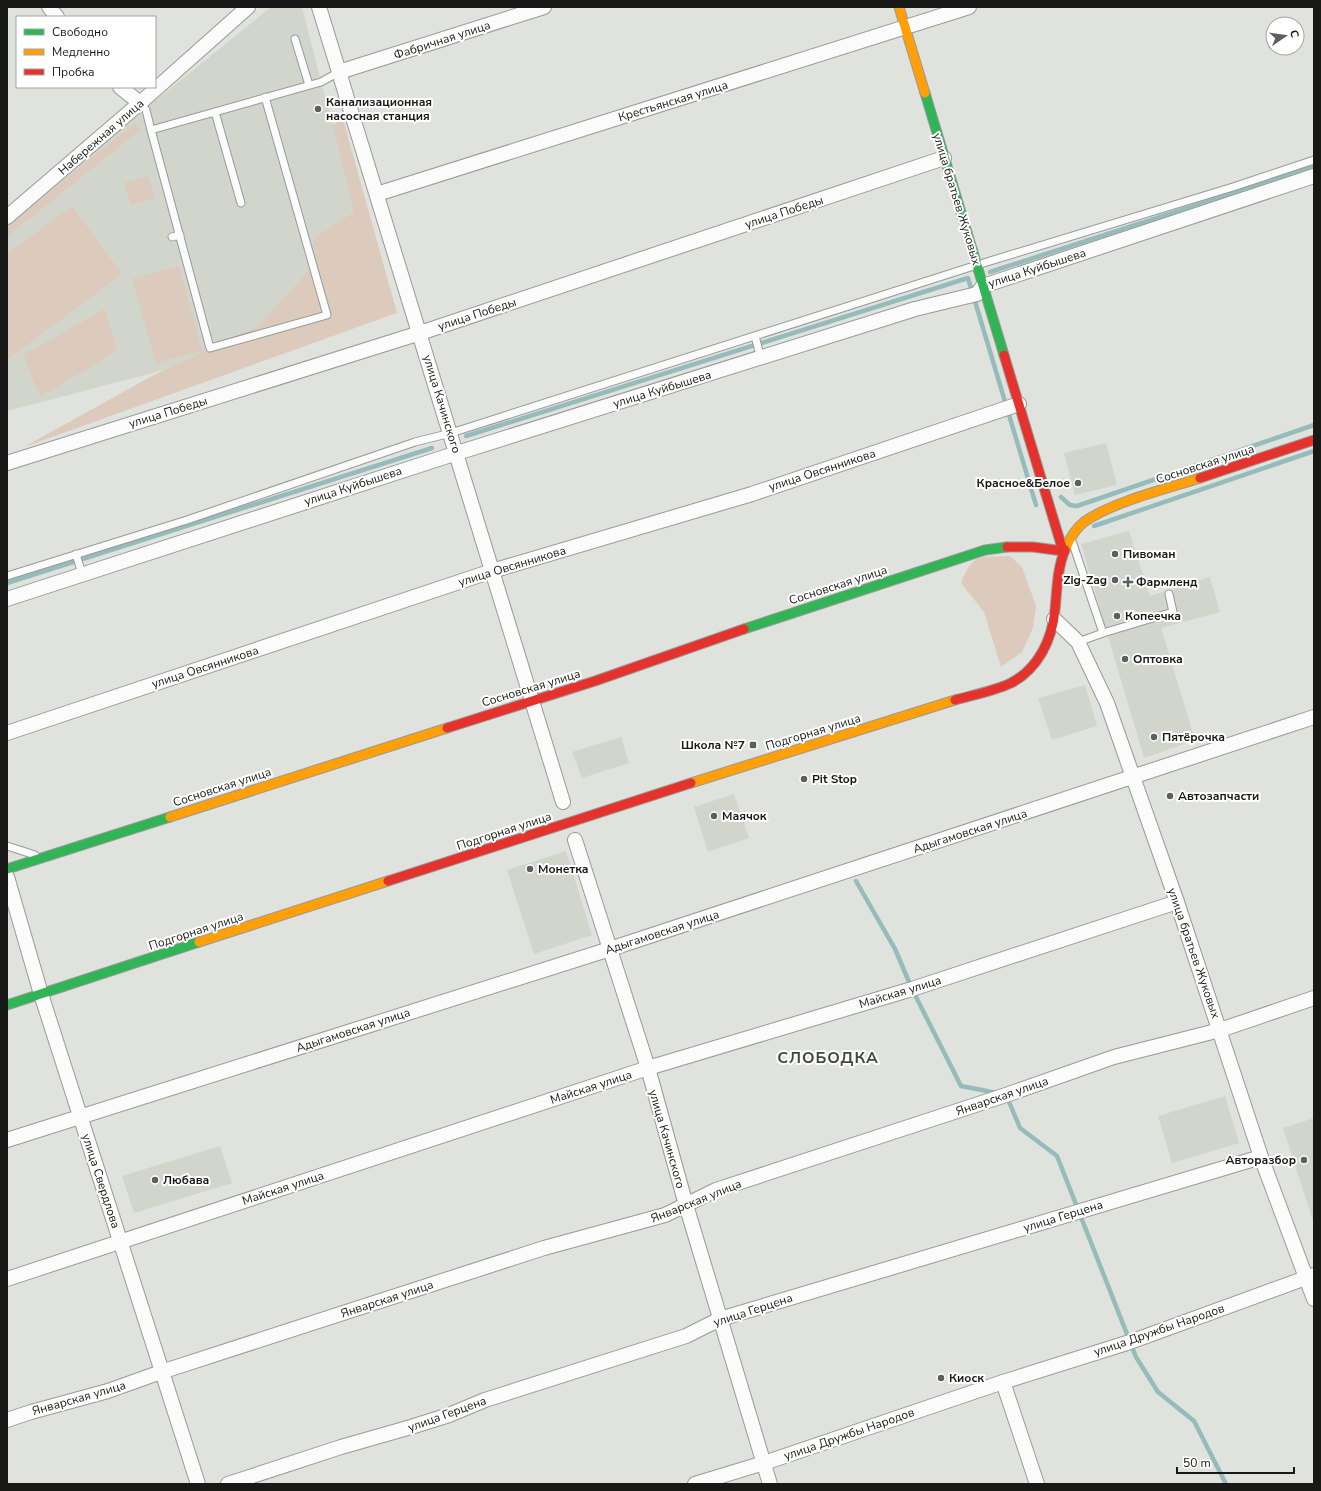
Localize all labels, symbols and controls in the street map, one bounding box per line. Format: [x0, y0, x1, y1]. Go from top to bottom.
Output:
legend [16, 16, 156, 88]
north arrow [1265, 16, 1305, 56]
street label: Фабричная улица [392, 17, 492, 63]
text: Свободно [52, 24, 108, 40]
text: С [1286, 29, 1303, 40]
text: Медленно [52, 44, 110, 60]
text: Пробка [52, 64, 95, 80]
street label: Крестьянская улица [616, 77, 730, 125]
place label: Канализационная насосная станция [326, 94, 432, 124]
street label: Набережная улица [55, 95, 147, 179]
marker: Канализационная насосная станция [313, 104, 323, 114]
street label: улица братьев Жуковых [929, 131, 985, 268]
street label: улица Победы [743, 192, 825, 232]
street label: улица Куйбышева [986, 245, 1088, 291]
street label: улица Победы [436, 294, 518, 334]
street label: улица Качинского [419, 353, 465, 455]
street label: улица Куйбышева [611, 366, 713, 412]
street label: улица Победы [127, 392, 209, 432]
street label: Сосновская улица [1154, 441, 1256, 487]
street label: улица Овсянникова [766, 445, 878, 495]
street label: улица Куйбышева [302, 463, 404, 509]
place label: Красное&Белое [977, 475, 1070, 491]
marker: Красное&Белое [1073, 478, 1083, 488]
street label: улица Овсянникова [456, 542, 568, 590]
place label: Пивоман [1123, 546, 1176, 562]
marker: Пивоман [1110, 549, 1120, 559]
street label: Сосновская улица [787, 562, 889, 608]
place label: Zig-Zag [1063, 572, 1107, 588]
place label: Фармленд [1136, 574, 1198, 590]
marker: Zig-Zag [1110, 575, 1120, 585]
marker: Фармленд [1123, 577, 1133, 587]
place label: Копеечка [1125, 608, 1181, 624]
marker: Копеечка [1112, 611, 1122, 621]
street label: улица Овсянникова [149, 642, 261, 692]
place label: Оптовка [1133, 651, 1183, 667]
marker: Оптовка [1120, 654, 1130, 664]
street label: Сосновская улица [480, 665, 582, 711]
street label: Подгорная улица [763, 710, 863, 754]
place label: Пятёрочка [1162, 729, 1225, 745]
marker: Пятёрочка [1149, 732, 1159, 742]
place label: Школа №7 [681, 737, 745, 753]
marker: Школа №7 [748, 740, 758, 750]
street label: Сосновская улица [171, 764, 273, 810]
place label: Pit Stop [812, 771, 857, 787]
marker: Pit Stop [799, 774, 809, 784]
place label: Автозапчасти [1178, 788, 1259, 804]
marker: Автозапчасти [1165, 791, 1175, 801]
street label: Адыгамовская улица [911, 805, 1029, 857]
street label: Подгорная улица [455, 808, 553, 854]
place label: Маячок [722, 808, 767, 824]
marker: Маячок [709, 811, 719, 821]
place label: Монетка [538, 861, 589, 877]
marker: Монетка [525, 864, 535, 874]
street label: улица братьев Жуковых [1164, 885, 1224, 1021]
street label: Адыгамовская улица [603, 906, 721, 958]
street label: Подгорная улица [147, 908, 245, 954]
street label: Майская улица [857, 972, 943, 1012]
street label: Адыгамовская улица [294, 1004, 412, 1056]
district label: СЛОБОДКА [777, 1047, 879, 1069]
street label: Майская улица [548, 1066, 634, 1108]
street label: Январская улица [954, 1073, 1050, 1119]
street label: улица Качинского [645, 1088, 689, 1191]
street label: улица Свердлова [78, 1132, 124, 1230]
place label: Авторазбор [1226, 1152, 1296, 1168]
marker: Авторазбор [1299, 1155, 1309, 1165]
street label: Майская улица [240, 1167, 326, 1209]
place label: Любава [163, 1172, 209, 1188]
marker: Любава [150, 1175, 160, 1185]
street label: Январская улица [648, 1175, 744, 1227]
street label: улица Герцена [1021, 1196, 1105, 1236]
street label: Январская улица [339, 1276, 435, 1322]
street label: улица Герцена [711, 1290, 795, 1330]
street label: улица Дружбы Народов [1092, 1300, 1227, 1360]
place label: Киоск [949, 1370, 984, 1386]
marker: Киоск [936, 1373, 946, 1383]
street label: Январская улица [30, 1377, 128, 1419]
street label: улица Герцена [406, 1392, 488, 1436]
street label: улица Дружбы Народов [782, 1404, 917, 1464]
scale bar [1177, 1449, 1294, 1475]
text: 50 m [1183, 1455, 1211, 1471]

